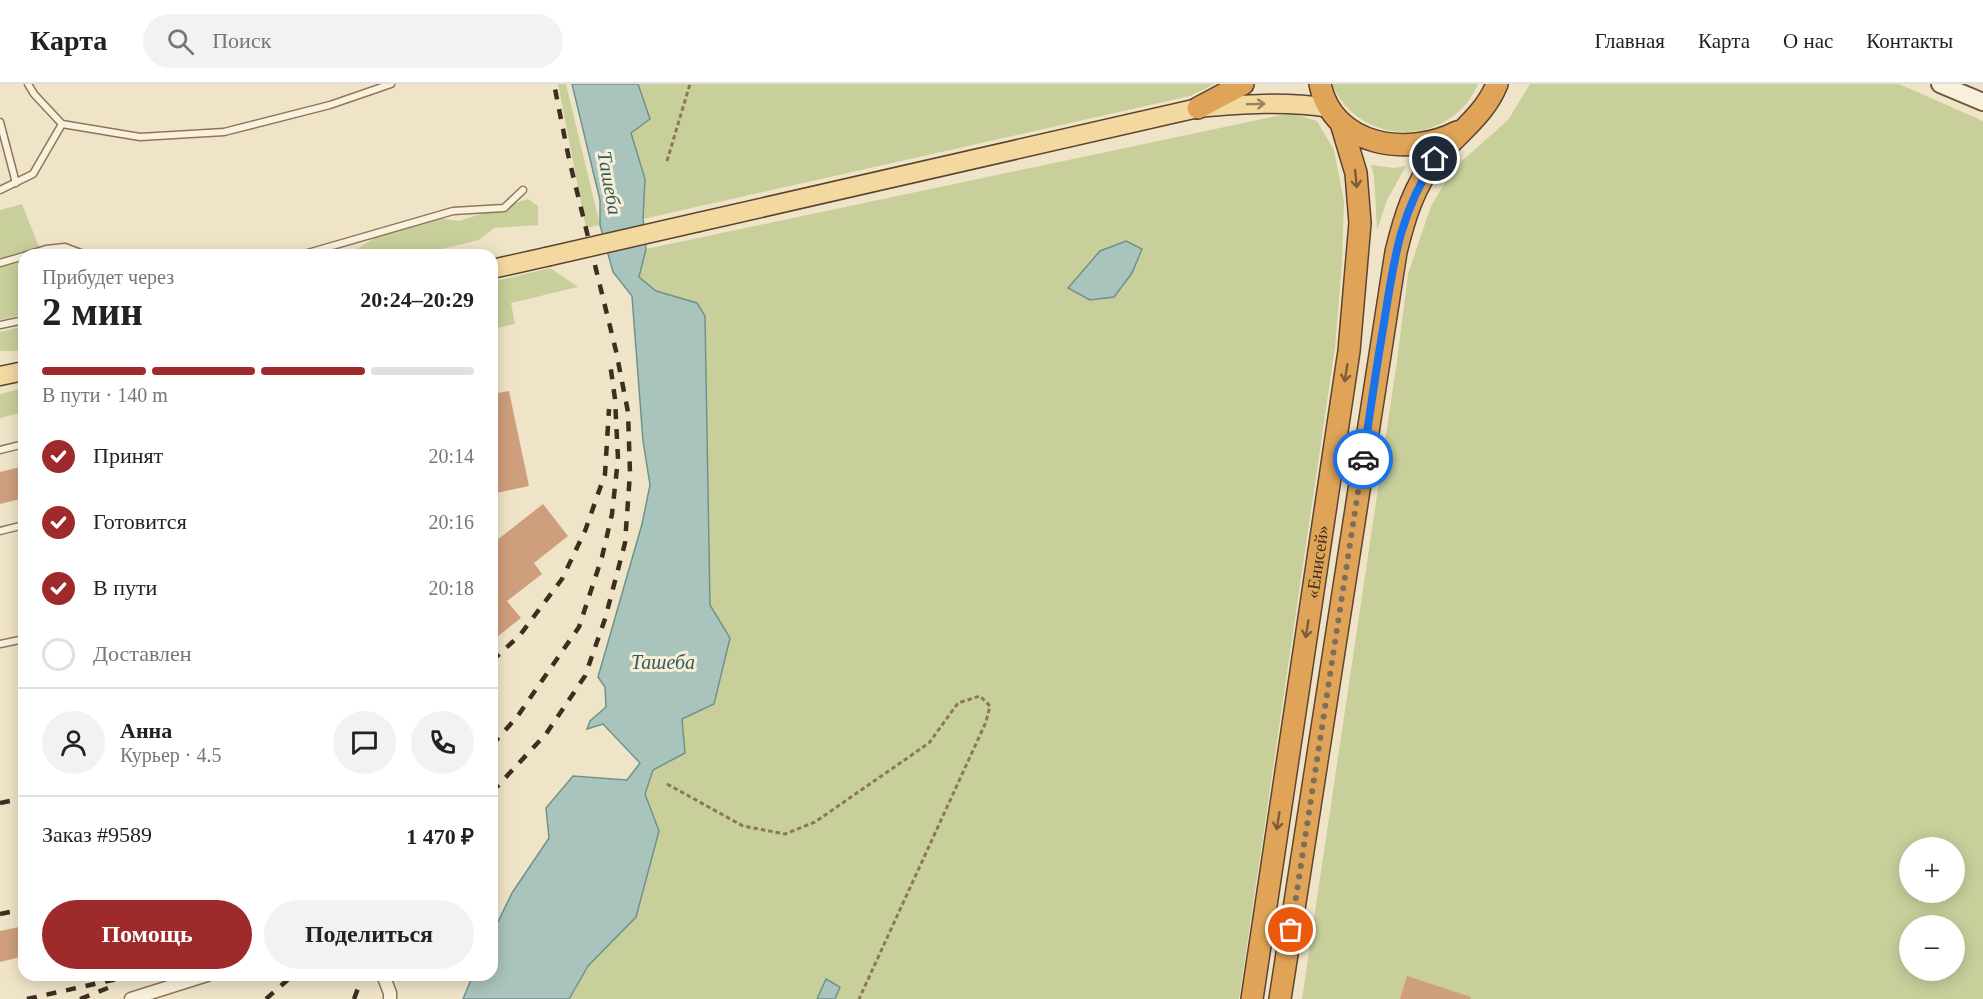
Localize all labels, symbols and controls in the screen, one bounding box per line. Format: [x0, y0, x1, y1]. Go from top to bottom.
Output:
search box [143, 14, 563, 68]
text: Карта [30, 25, 107, 56]
icon: search [164, 25, 197, 58]
text: Поиск [212, 28, 271, 53]
text: Главная [1595, 29, 1665, 53]
text: Карта [1698, 29, 1750, 53]
text: О нас [1783, 29, 1833, 53]
text: Контакты [1866, 29, 1953, 53]
one-way arrow [1246, 98, 1266, 109]
pin [1409, 133, 1460, 184]
icon: home [1418, 142, 1451, 175]
water label: Ташеба [594, 149, 626, 217]
one-way arrow [1351, 169, 1362, 189]
text: Прибудет через [42, 266, 174, 288]
text: 20:24–20:29 [360, 287, 474, 312]
text: 2 мин [42, 290, 143, 333]
one-way arrow [1340, 363, 1351, 383]
text: В пути · 140 m [42, 384, 168, 406]
courier [1333, 429, 1393, 489]
icon: check [42, 440, 75, 473]
text: Принят [93, 443, 163, 468]
icon: car [1347, 443, 1380, 476]
text: 20:14 [428, 445, 474, 467]
icon: check [42, 506, 75, 539]
text: Готовится [93, 509, 187, 534]
text: 20:16 [428, 511, 474, 533]
street label: «Енисей» [1302, 524, 1333, 600]
icon: check [42, 572, 75, 605]
text: В пути [93, 575, 157, 600]
text: 20:18 [428, 577, 474, 599]
one-way arrow [1302, 618, 1313, 638]
text: Доставлен [93, 641, 192, 666]
water label: Ташеба [631, 651, 695, 673]
button: person [42, 711, 105, 774]
button: chat [333, 711, 396, 774]
button: phone [411, 711, 474, 774]
text: Анна [120, 718, 172, 743]
text: Курьер · 4.5 [120, 744, 222, 766]
one-way arrow [1273, 811, 1284, 831]
text: Заказ #9589 [42, 822, 152, 847]
text: 1 470 ₽ [406, 824, 474, 849]
map controls [1899, 837, 1965, 981]
button: + [1899, 837, 1965, 903]
button: Помощь [42, 900, 252, 969]
button: Поделиться [264, 900, 474, 969]
pin [1265, 904, 1316, 955]
icon: bag [1274, 913, 1307, 946]
button: − [1899, 915, 1965, 981]

